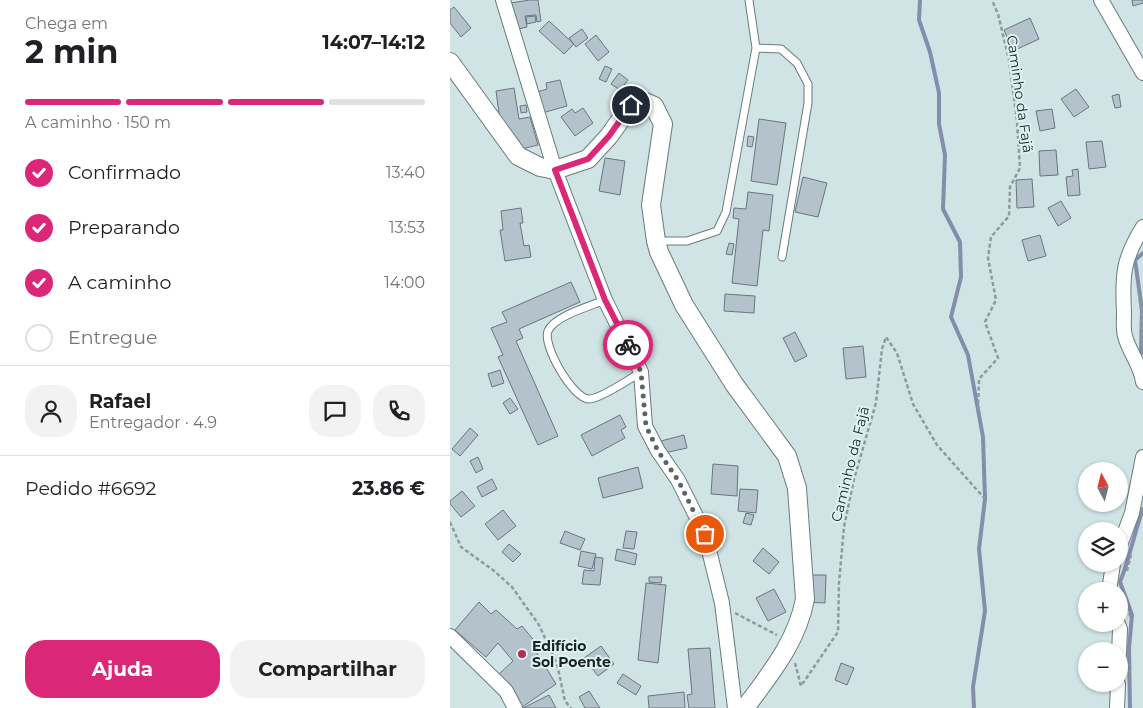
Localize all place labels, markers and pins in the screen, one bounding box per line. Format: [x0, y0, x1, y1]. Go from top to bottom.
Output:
pin [610, 84, 652, 126]
pin [684, 513, 726, 555]
place label: Edifício Sol Poente [532, 637, 611, 671]
marker: Edifício Sol Poente [516, 648, 528, 660]

